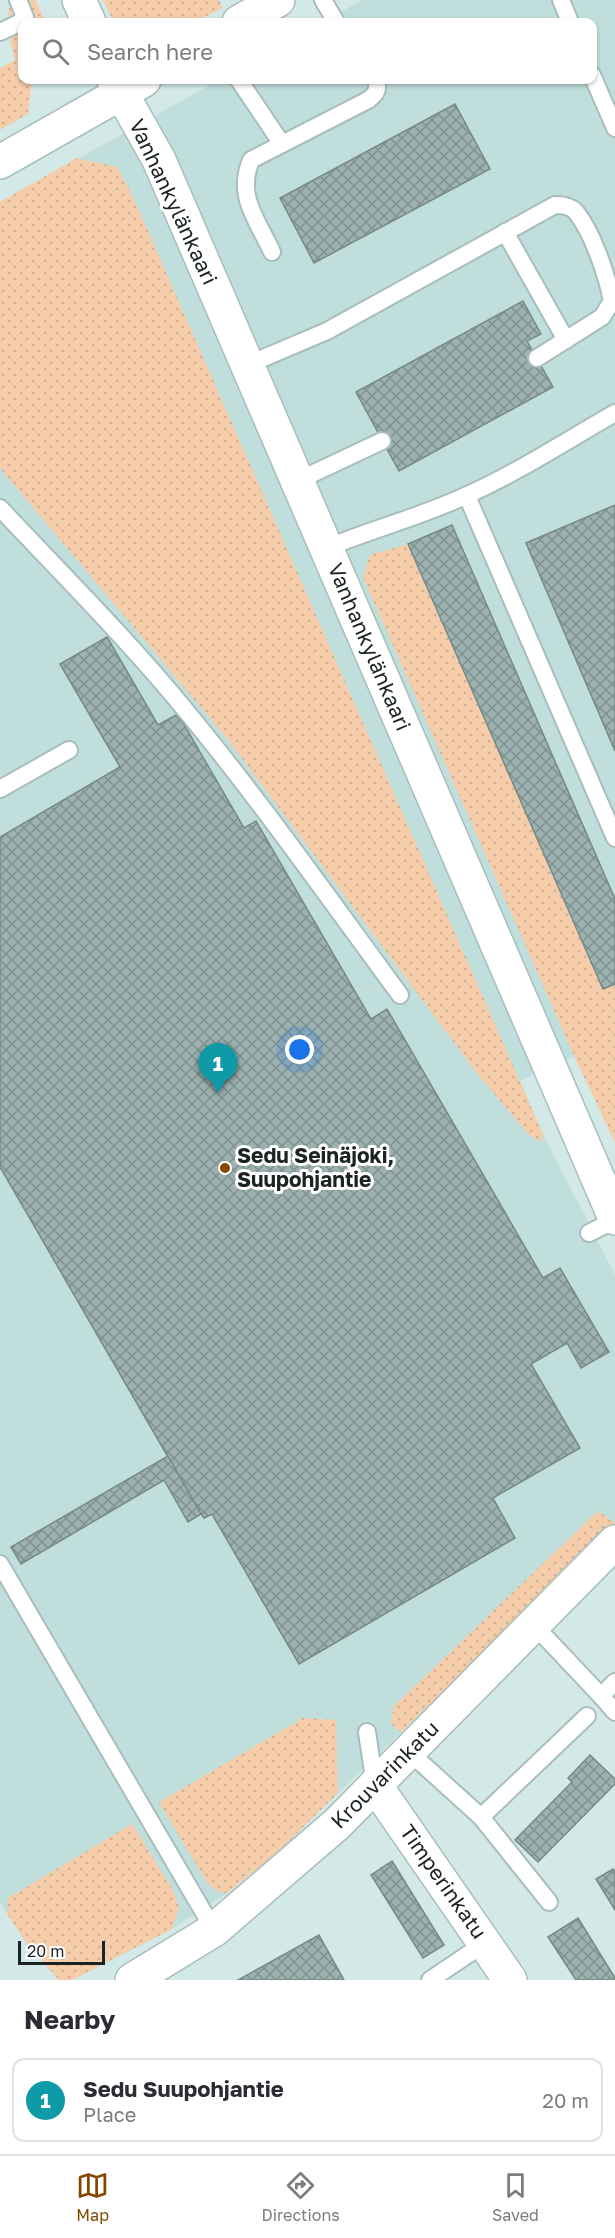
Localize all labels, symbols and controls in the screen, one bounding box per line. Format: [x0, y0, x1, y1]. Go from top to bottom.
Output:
search box [18, 18, 597, 84]
icon: search [39, 35, 72, 68]
text: Search here [87, 38, 213, 65]
street label: Vanhankylänkaari [124, 115, 224, 289]
street label: Vanhankylänkaari [323, 559, 417, 734]
your location [285, 1035, 314, 1064]
pin: 1 [198, 1044, 238, 1093]
place label: Sedu Seinäjoki, Suupohjantie [237, 1142, 394, 1192]
marker: Sedu Seinäjoki, Suupohjantie [218, 1161, 232, 1175]
street label: Krouvarinkatu [325, 1715, 444, 1834]
street label: Timperinkatu [395, 1819, 493, 1944]
scale bar [18, 1938, 105, 1966]
text: 20 m [27, 1941, 64, 1961]
text: Nearby [24, 2004, 115, 2035]
text: Sedu Suupohjantie [83, 2075, 284, 2102]
text: 1 [40, 2088, 51, 2112]
text: 20 m [542, 2088, 589, 2112]
text: Place [83, 2102, 136, 2126]
tab: Map [76, 2169, 109, 2225]
tab: Directions [262, 2169, 340, 2225]
tab: Saved [492, 2169, 539, 2225]

